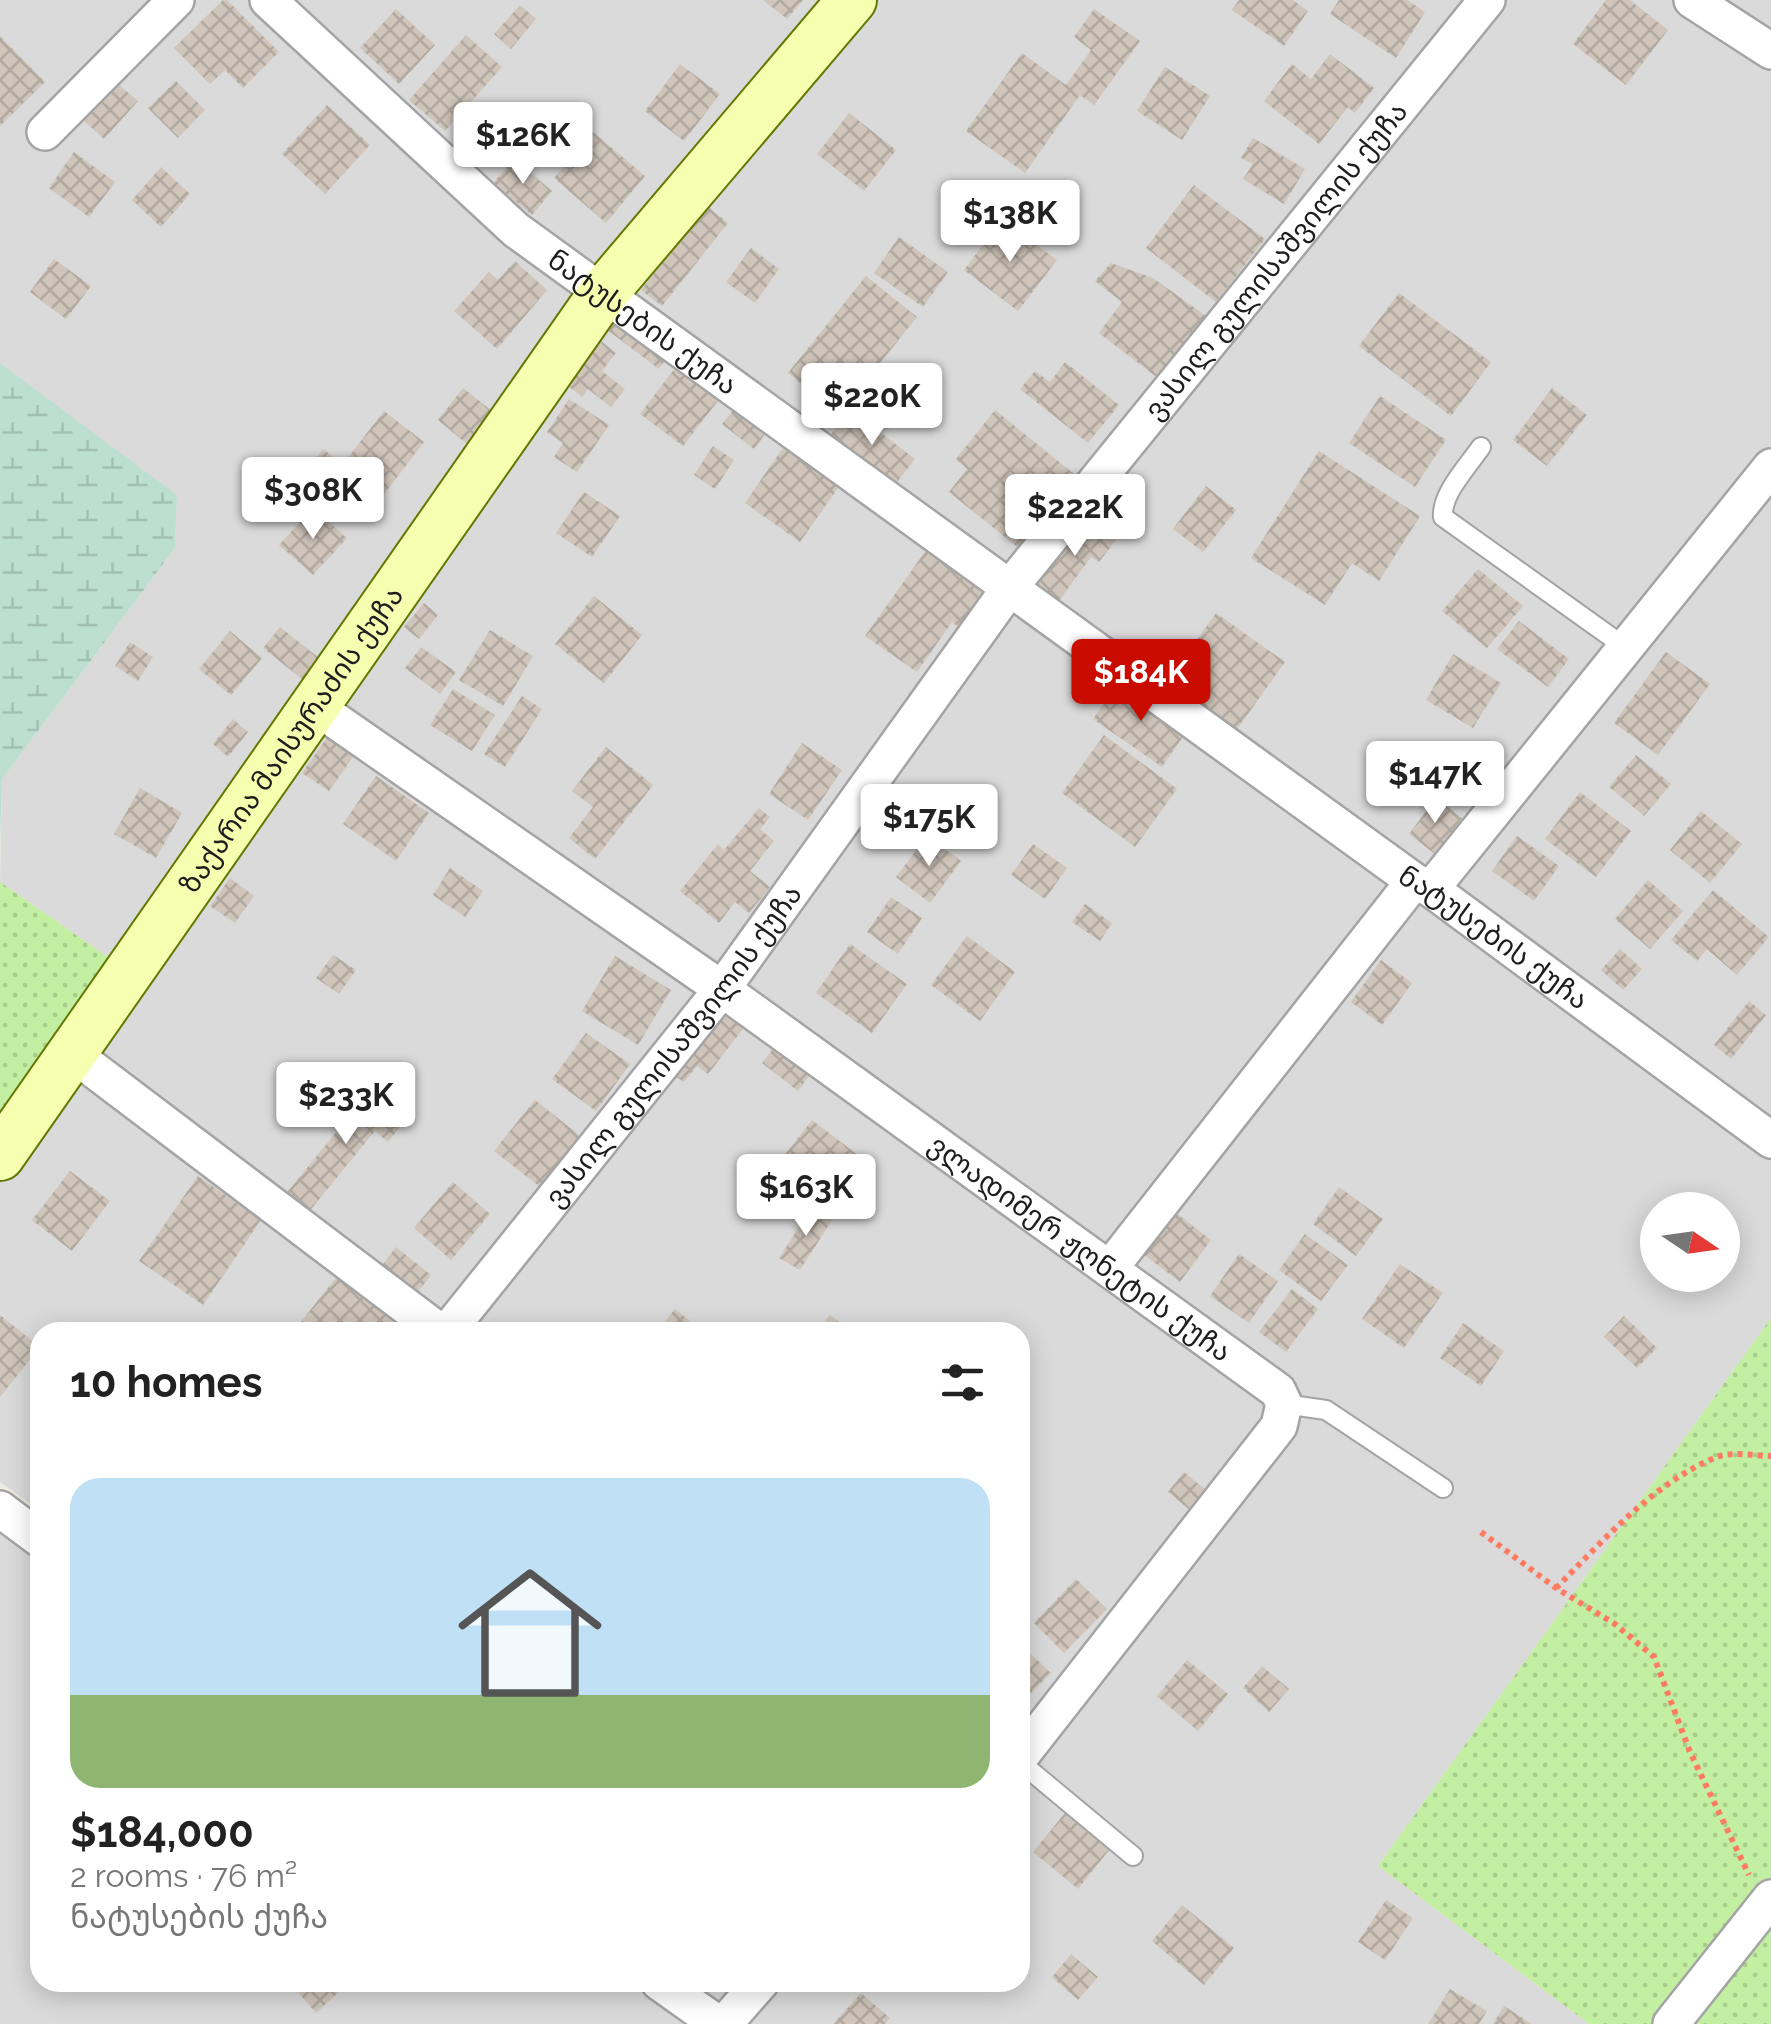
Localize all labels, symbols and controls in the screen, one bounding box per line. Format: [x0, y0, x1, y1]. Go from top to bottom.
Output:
street label: ვასილ გულისაშვილის ქუჩა [1137, 96, 1414, 426]
pin: $126K [453, 102, 593, 187]
text: $126K [476, 116, 570, 153]
pin: $138K [940, 180, 1080, 265]
text: $138K [963, 194, 1057, 231]
street label: ნატუსების ქუჩა [541, 243, 744, 402]
pin: $220K [802, 363, 942, 448]
text: $220K [823, 377, 921, 414]
pin: $308K [243, 457, 383, 542]
text: $308K [264, 471, 362, 508]
pin: $222K [1005, 474, 1145, 559]
text: $222K [1027, 488, 1123, 525]
street label: ზაქარია მაისურაძის ქუჩა [173, 580, 410, 900]
pin: $184K [1071, 639, 1211, 724]
text: $184K [1093, 653, 1189, 690]
pin: $147K [1365, 741, 1505, 826]
text: $147K [1388, 755, 1482, 792]
pin: $175K [859, 784, 999, 869]
text: $175K [883, 798, 975, 835]
street label: ნატუსების ქუჩა [1392, 859, 1595, 1017]
street label: ვასილ გულისაშვილის ქუჩა [538, 878, 809, 1213]
pin: $233K [276, 1062, 416, 1147]
text: $233K [298, 1076, 394, 1113]
street label: ვლადიმერ ჟღნეტის ქუჩა [922, 1128, 1238, 1369]
pin: $163K [736, 1154, 876, 1239]
text: $163K [759, 1168, 853, 1205]
north arrow [1640, 1192, 1740, 1292]
map controls [1640, 1192, 1740, 1292]
icon: filters [935, 1355, 990, 1410]
text: 10 homes [70, 1358, 262, 1407]
icon: home [440, 1543, 620, 1723]
text: $184,000 [70, 1808, 254, 1857]
text: 2 rooms · 76 m² [70, 1857, 297, 1894]
text: ნატუსების ქუჩა [70, 1898, 328, 1935]

